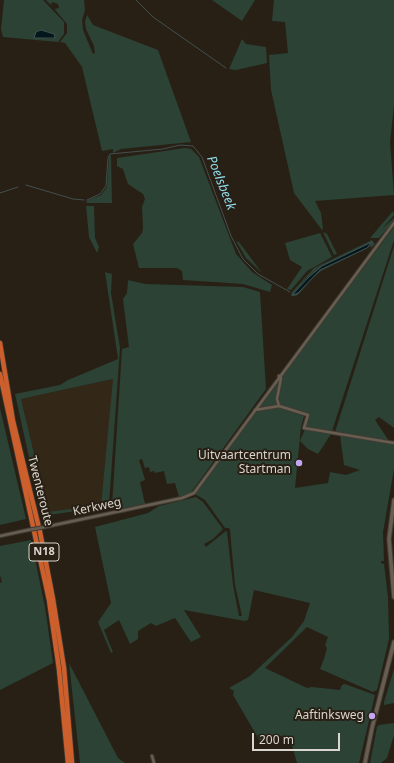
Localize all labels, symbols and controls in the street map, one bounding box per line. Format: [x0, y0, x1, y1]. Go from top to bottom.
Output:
water label: Poelsbeek [203, 154, 239, 212]
place label: Uitvaartcentrum Startman [198, 449, 291, 477]
street label: Twenteroute [24, 455, 56, 527]
marker: Uitvaartcentrum Startman [294, 458, 304, 468]
street label: Kerkweg [71, 495, 123, 519]
road number: N18 [29, 543, 59, 561]
place label: Aaftinksweg [295, 709, 364, 723]
marker: Aaftinksweg [367, 711, 377, 721]
scale bar [254, 725, 342, 751]
text: 200 m [259, 731, 294, 748]

